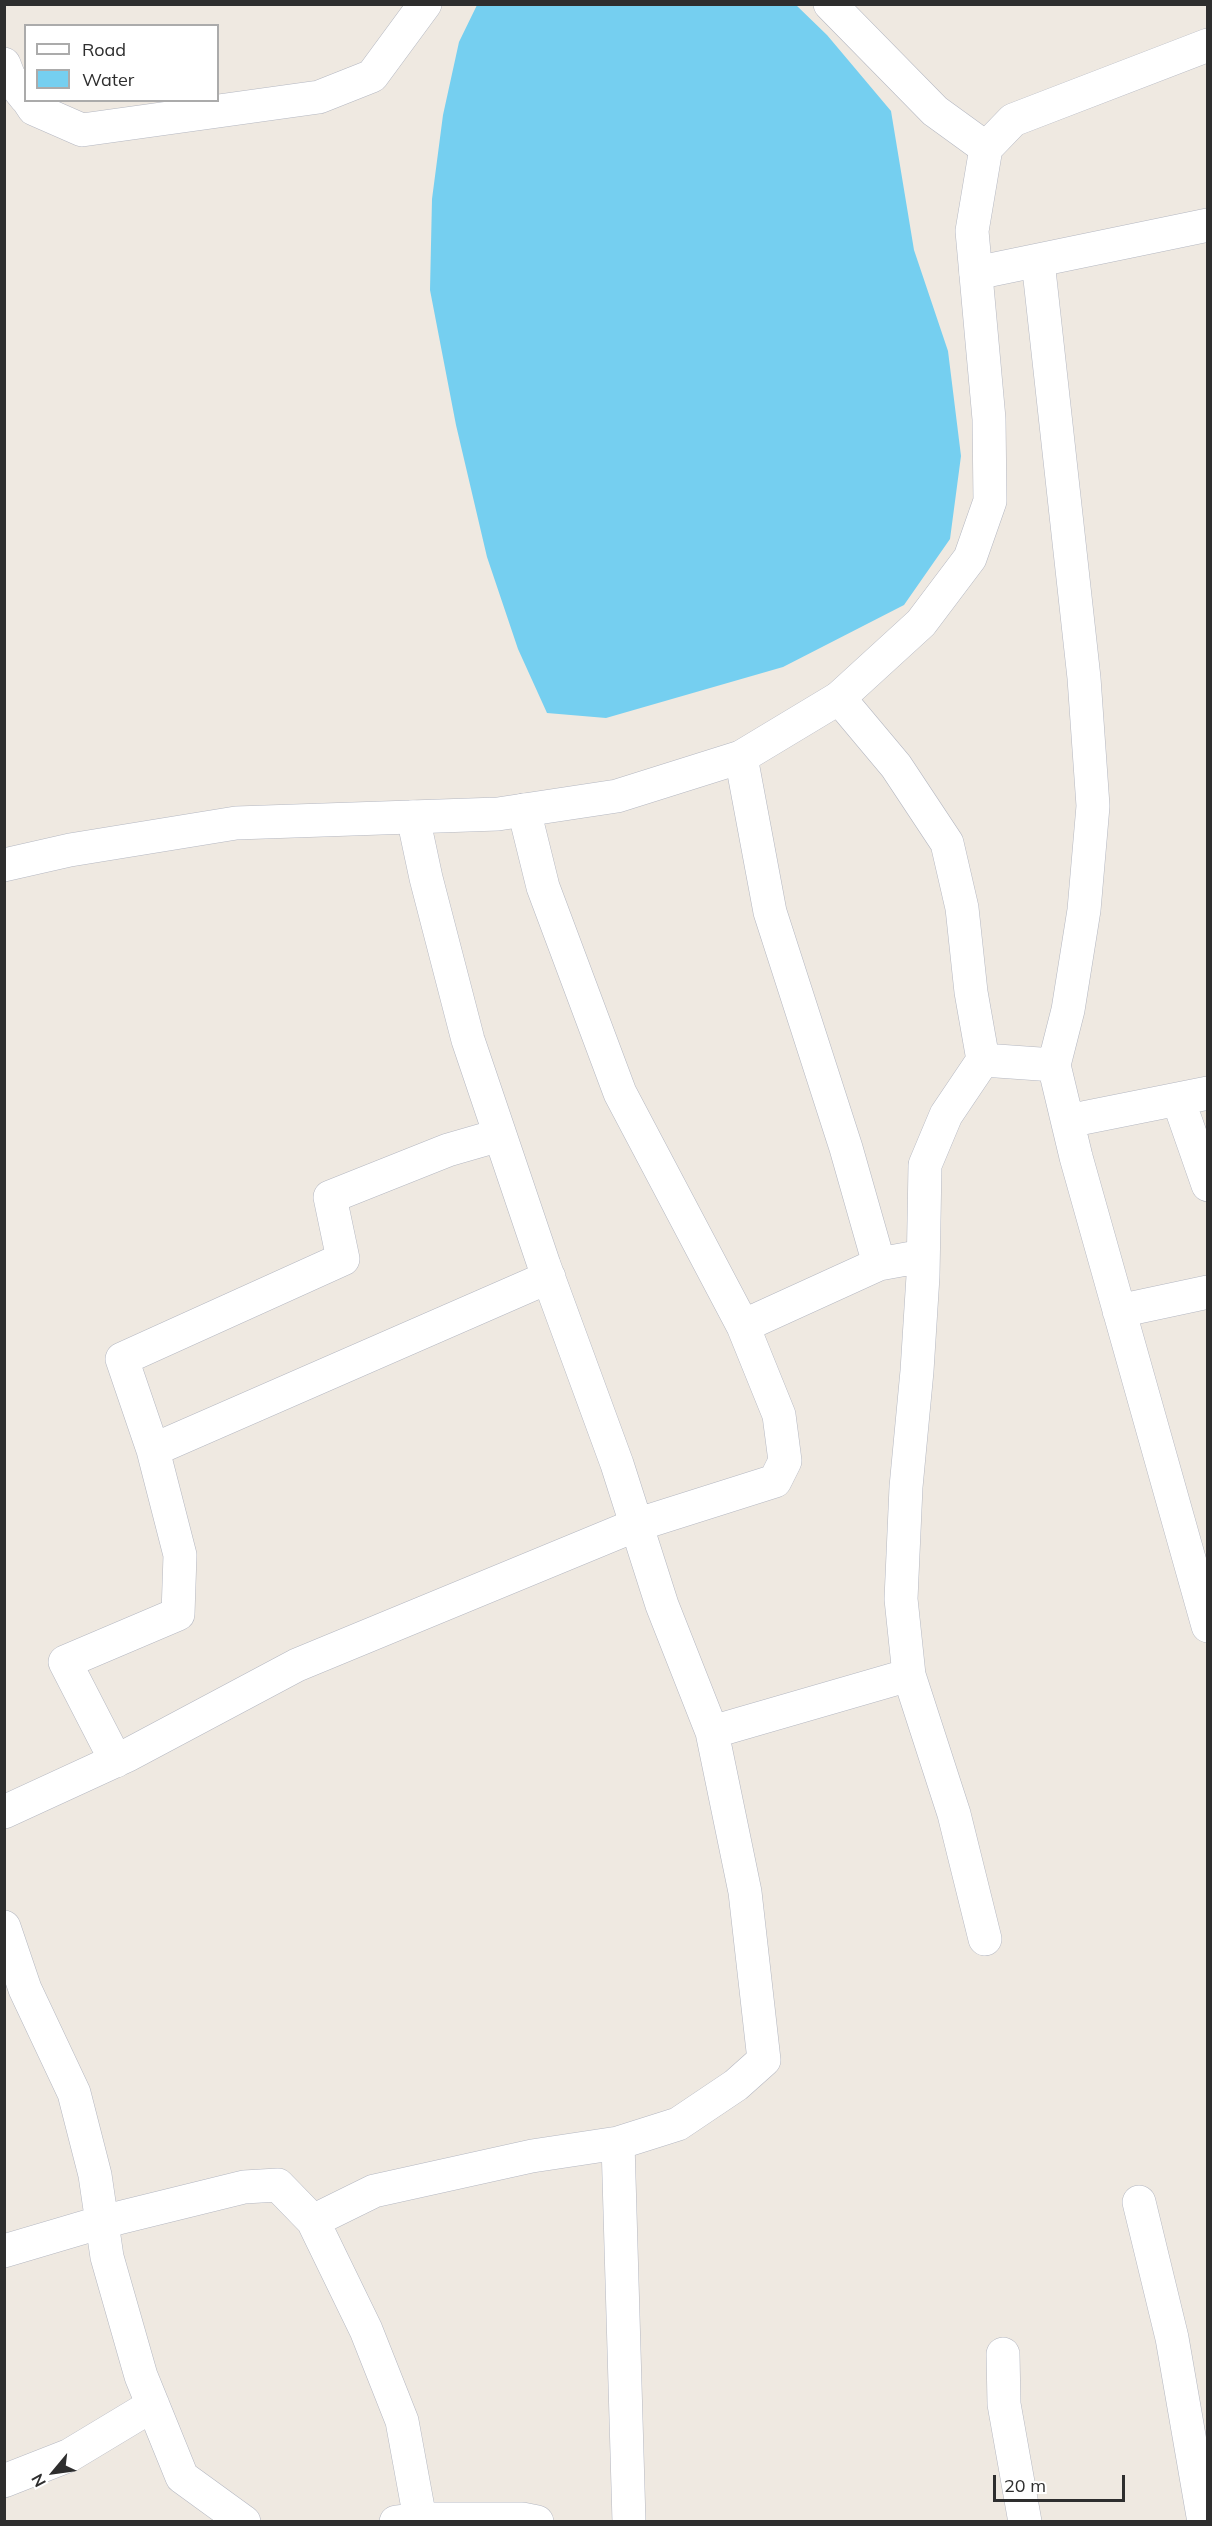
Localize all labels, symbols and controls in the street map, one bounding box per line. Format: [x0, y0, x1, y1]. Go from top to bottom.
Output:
legend [24, 24, 219, 102]
text: Road [82, 38, 126, 61]
text: Water [82, 68, 134, 91]
north arrow [24, 2442, 84, 2502]
scale bar [996, 2463, 1128, 2501]
text: N [27, 2471, 50, 2491]
text: 20 m [1004, 2474, 1046, 2497]

